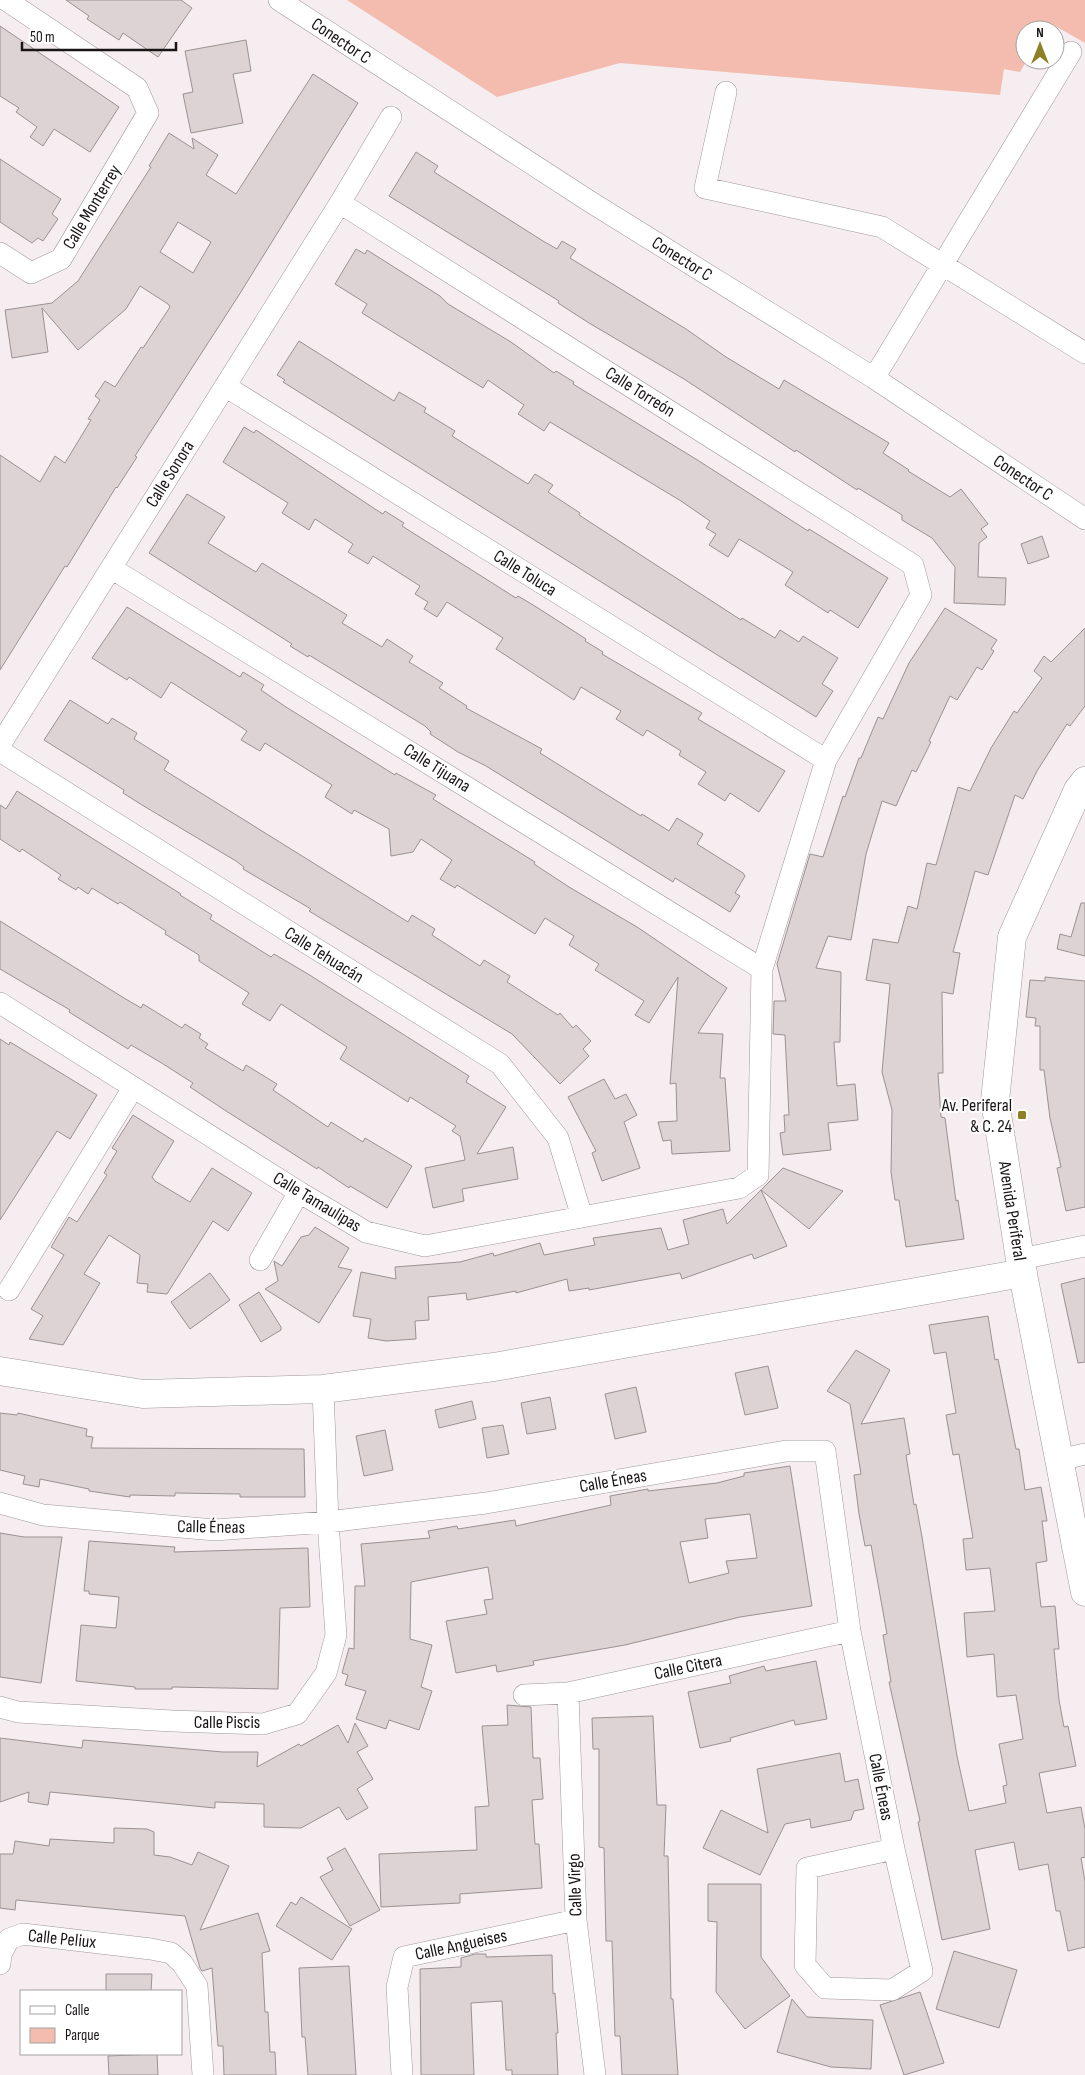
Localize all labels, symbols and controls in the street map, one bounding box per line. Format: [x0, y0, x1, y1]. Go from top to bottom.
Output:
street label: Conector C [307, 13, 375, 69]
scale bar [22, 20, 176, 52]
north arrow [1015, 20, 1065, 70]
text: N [1036, 24, 1044, 41]
text: 50 m [30, 28, 55, 47]
street label: Calle Monterrey [59, 161, 125, 253]
street label: Conector C [648, 232, 716, 286]
street label: Calle Torreón [601, 362, 679, 422]
street label: Calle Sonora [141, 437, 199, 511]
street label: Conector C [989, 450, 1057, 506]
street label: Calle Toluca [490, 545, 561, 601]
street label: Calle Tijuana [400, 739, 474, 797]
street label: Calle Tehuacán [281, 922, 367, 988]
place label: Av. Periferal & C. 24 [941, 1095, 1012, 1137]
marker: Av. Periferal & C. 24 [1016, 1109, 1028, 1121]
street label: Avenida Periferal [994, 1159, 1030, 1262]
street label: Calle Tamaulipas [269, 1167, 365, 1237]
street label: Calle Éneas [578, 1465, 648, 1497]
street label: Calle Éneas [177, 1516, 245, 1538]
street label: Calle Citera [652, 1650, 724, 1684]
street label: Calle Piscis [194, 1712, 260, 1733]
street label: Calle Éneas [864, 1752, 898, 1822]
street label: Calle Virgo [563, 1853, 587, 1917]
street label: Calle Peliux [27, 1925, 97, 1953]
street label: Calle Angueises [413, 1925, 509, 1965]
legend [20, 1990, 182, 2055]
text: Calle [65, 2001, 89, 2020]
text: Parque [65, 2026, 100, 2045]

